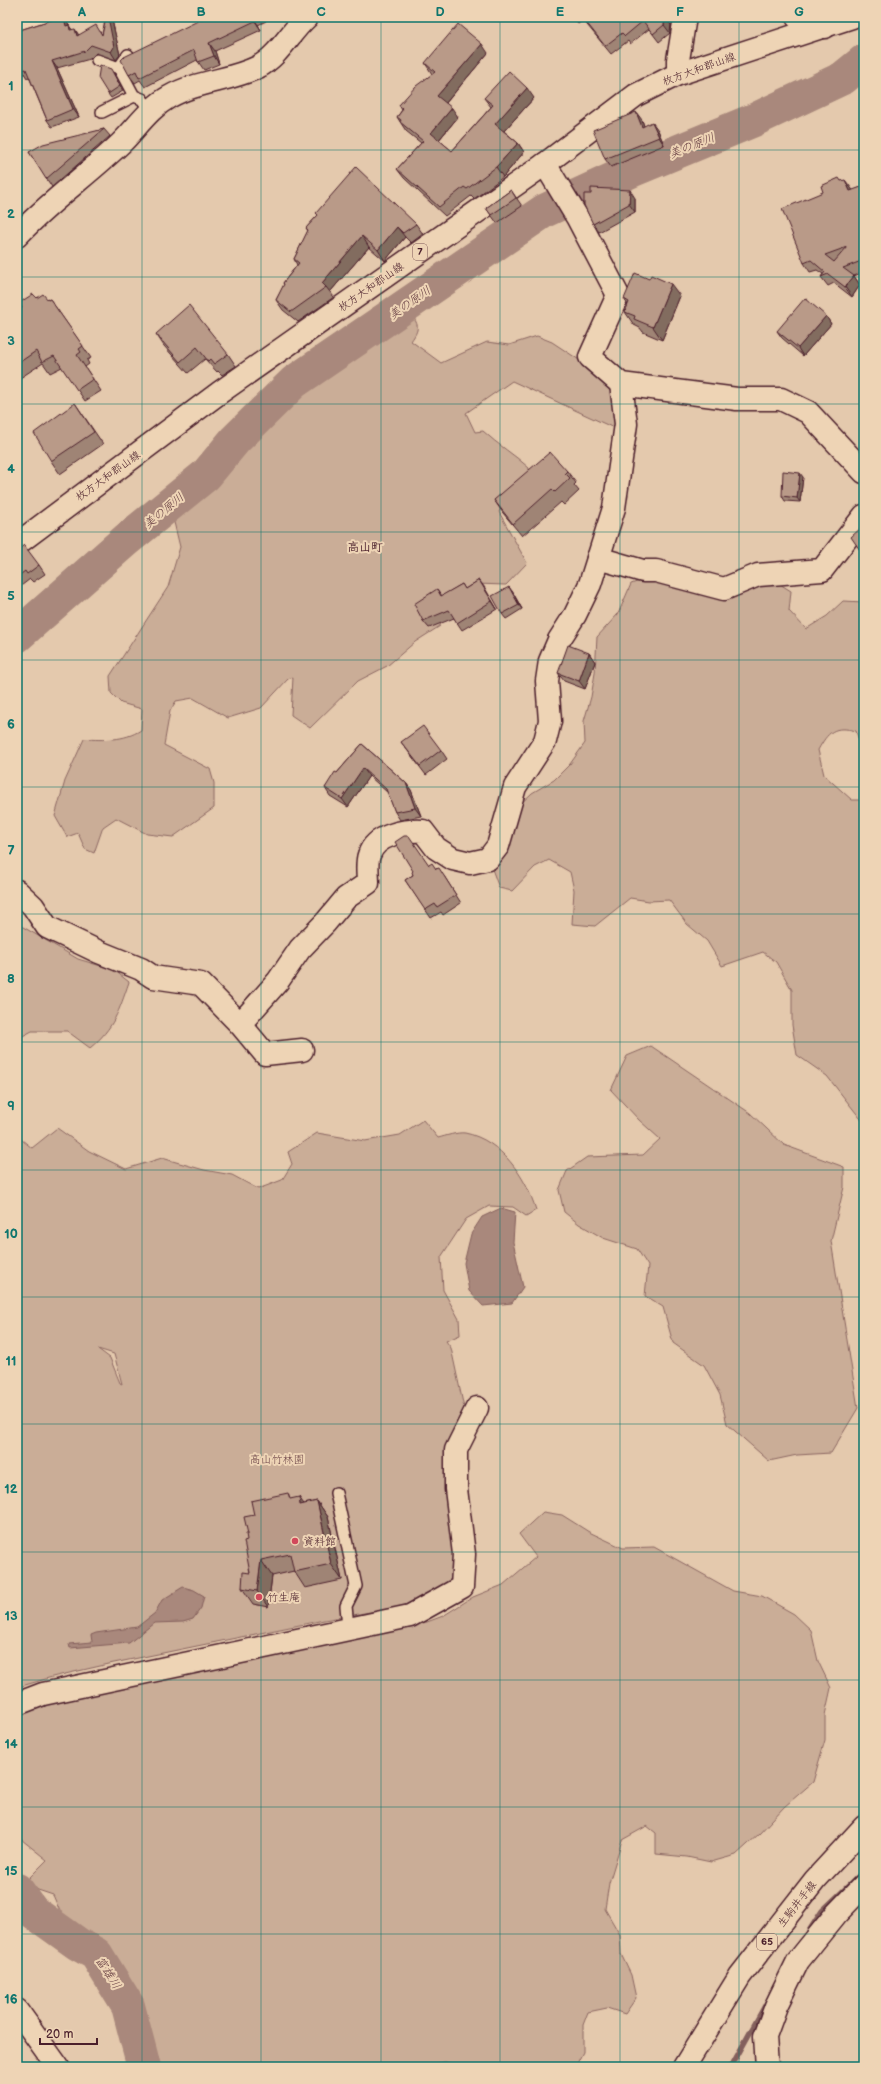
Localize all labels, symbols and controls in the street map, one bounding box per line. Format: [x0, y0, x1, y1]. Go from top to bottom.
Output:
text: A [77, 4, 86, 20]
text: B [196, 4, 206, 20]
text: C [316, 4, 326, 20]
text: D [435, 4, 445, 20]
text: E [556, 4, 565, 20]
text: F [676, 4, 684, 20]
text: G [794, 4, 804, 20]
street label: 枚方大和郡山線 [661, 50, 737, 88]
text: 1 [8, 78, 14, 94]
water label: 美の原川 [667, 130, 717, 162]
text: 2 [7, 206, 15, 222]
road number: 7 [413, 244, 427, 260]
street label: 枚方大和郡山線 [336, 260, 406, 314]
water label: 美の原川 [386, 283, 434, 323]
text: 3 [7, 333, 15, 349]
street label: 枚方大和郡山線 [73, 448, 143, 504]
text: 4 [7, 461, 15, 477]
water label: 美の原川 [141, 490, 187, 532]
district label: 高山町 [347, 540, 383, 555]
text: 5 [7, 588, 15, 604]
text: 6 [7, 716, 15, 732]
text: 7 [7, 843, 15, 859]
text: 8 [7, 971, 15, 987]
text: 9 [7, 1098, 15, 1114]
text: 10 [4, 1226, 18, 1242]
text: 11 [6, 1353, 16, 1369]
park label: 高山竹林園 [250, 1453, 305, 1466]
text: 12 [4, 1481, 18, 1497]
place label: 資料館 [303, 1535, 336, 1548]
marker: 資料館 [290, 1536, 300, 1546]
place label: 竹生庵 [267, 1591, 300, 1604]
marker: 竹生庵 [254, 1592, 264, 1602]
text: 13 [4, 1608, 18, 1624]
text: 14 [4, 1736, 18, 1752]
text: 15 [5, 1863, 18, 1879]
street label: 生駒井手線 [775, 1878, 819, 1930]
road number: 65 [757, 1934, 777, 1950]
water label: 富雄川 [92, 1954, 124, 1992]
text: 16 [4, 1991, 18, 2007]
scale bar [40, 2020, 97, 2046]
text: 20 m [46, 2027, 73, 2042]

